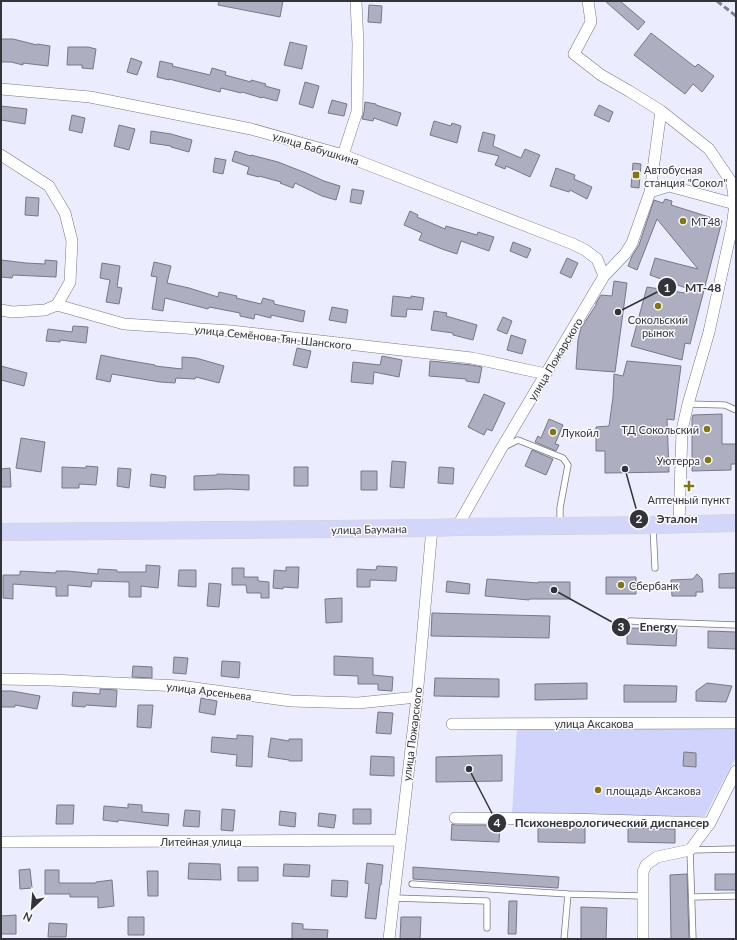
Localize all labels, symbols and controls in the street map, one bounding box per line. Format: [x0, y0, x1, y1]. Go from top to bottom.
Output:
street label: улица Бабушкина [271, 129, 361, 167]
place label: Автобусная станция "Сокол" [644, 163, 727, 189]
marker: Автобусная станция "Сокол" [631, 170, 641, 180]
place label: МТ48 [691, 215, 720, 228]
marker: МТ48 [678, 216, 688, 226]
callout: МТ-48 [657, 275, 729, 299]
text: 1 [664, 280, 671, 295]
text: МТ-48 [685, 280, 721, 295]
marker: Сокольский рынок [653, 301, 663, 311]
place label: Сокольский рынок [628, 313, 688, 339]
street label: улица Пожарского [525, 315, 585, 403]
street label: улица Семёнова-Тян-Шанского [194, 322, 352, 352]
place label: ТД Сокольский [621, 423, 699, 436]
marker: ТД Сокольский [702, 424, 712, 434]
place label: Лукойл [560, 426, 599, 439]
marker: Лукойл [548, 427, 558, 437]
place label: Уютерра [657, 454, 700, 467]
marker: Уютерра [703, 455, 713, 465]
marker: Аптечный пункт [684, 481, 694, 491]
place label: Аптечный пункт [648, 493, 731, 506]
callout: Эталон [629, 507, 706, 531]
text: 2 [636, 511, 643, 526]
text: Эталон [656, 511, 698, 526]
street label: улица Баумана [331, 522, 407, 536]
place label: Сбербанк [629, 579, 679, 592]
marker: Сбербанк [616, 580, 626, 590]
callout: Energy [611, 615, 684, 639]
text: 3 [618, 619, 625, 634]
text: Energy [639, 619, 677, 634]
street label: улица Арсеньева [166, 679, 252, 703]
street label: улица Пожарского [400, 686, 424, 782]
street label: улица Аксакова [554, 717, 634, 730]
place label: площадь Аксакова [606, 784, 701, 797]
marker: площадь Аксакова [593, 785, 603, 795]
callout: Психоневрологический диспансер [487, 811, 717, 835]
text: 4 [494, 815, 501, 830]
text: Психоневрологический диспансер [515, 815, 709, 830]
street label: Литейная улица [159, 835, 242, 848]
north arrow [12, 888, 52, 928]
text: N [21, 910, 34, 925]

